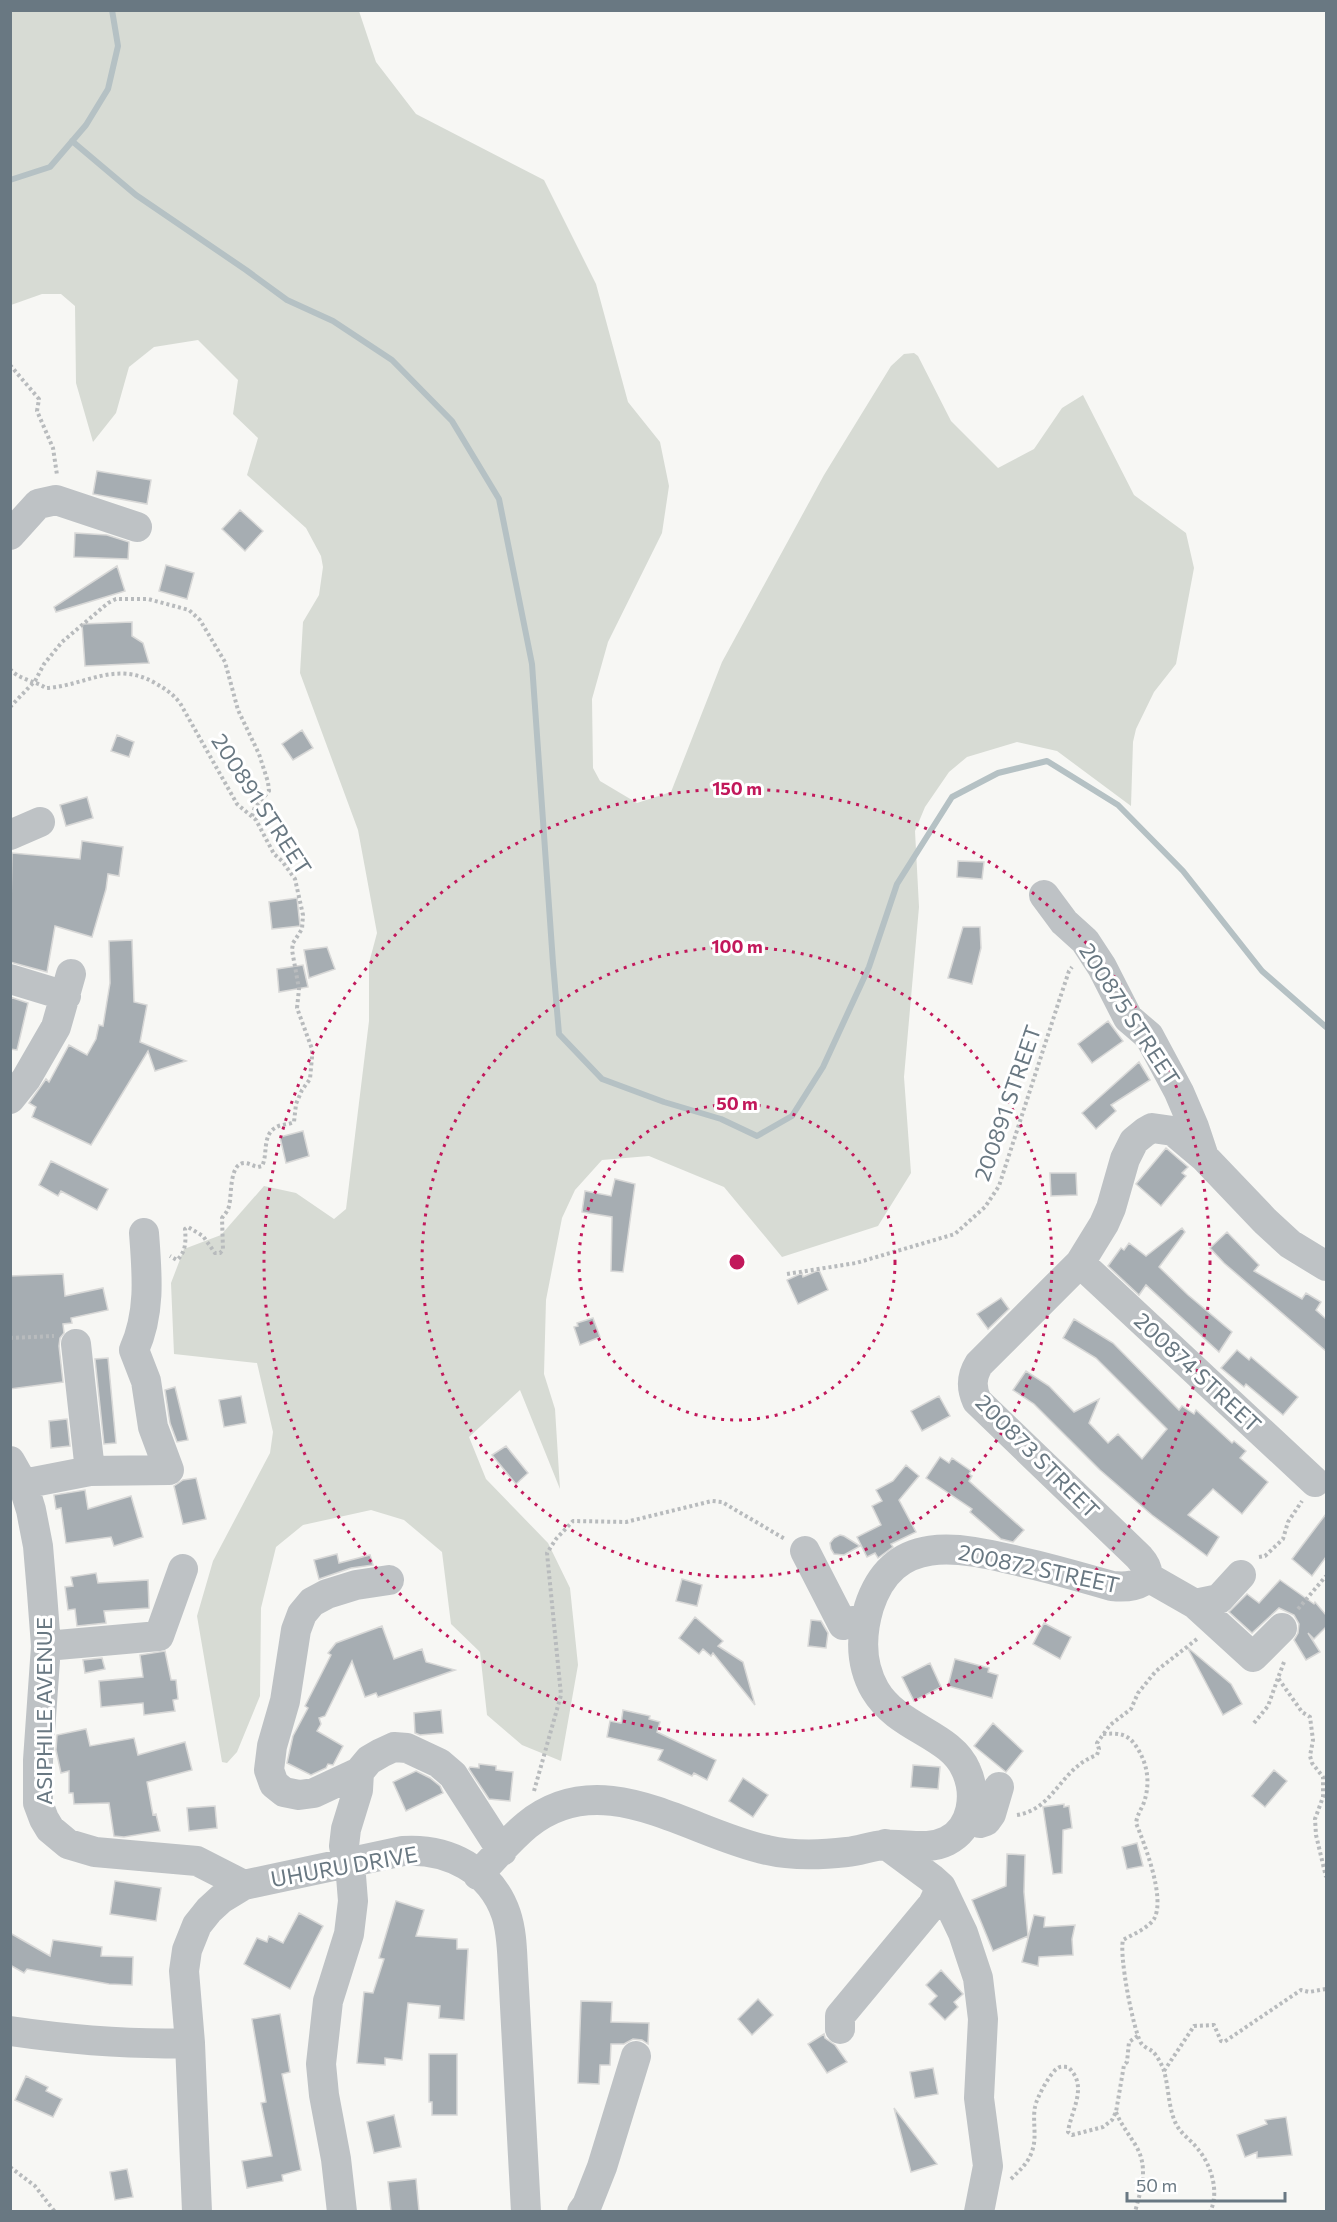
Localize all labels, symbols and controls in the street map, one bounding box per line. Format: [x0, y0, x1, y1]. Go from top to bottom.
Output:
street label: 200891 STREET [206, 728, 318, 880]
text: 150 m [712, 777, 762, 799]
text: 100 m [711, 935, 763, 957]
street label: 200875 STREET [1074, 938, 1186, 1090]
street label: 200891 STREET [968, 1022, 1046, 1184]
text: 50 m [716, 1092, 758, 1114]
centre of rings [727, 1252, 747, 1272]
street label: 200874 STREET [1129, 1306, 1267, 1438]
street label: 200873 STREET [970, 1388, 1106, 1524]
street label: 200872 STREET [956, 1538, 1122, 1598]
street label: ASIPHILE AVENUE [30, 1617, 57, 1805]
street label: UHURU DRIVE [269, 1840, 419, 1892]
scale bar [1127, 2165, 1284, 2203]
text: 50 m [1136, 2174, 1177, 2196]

